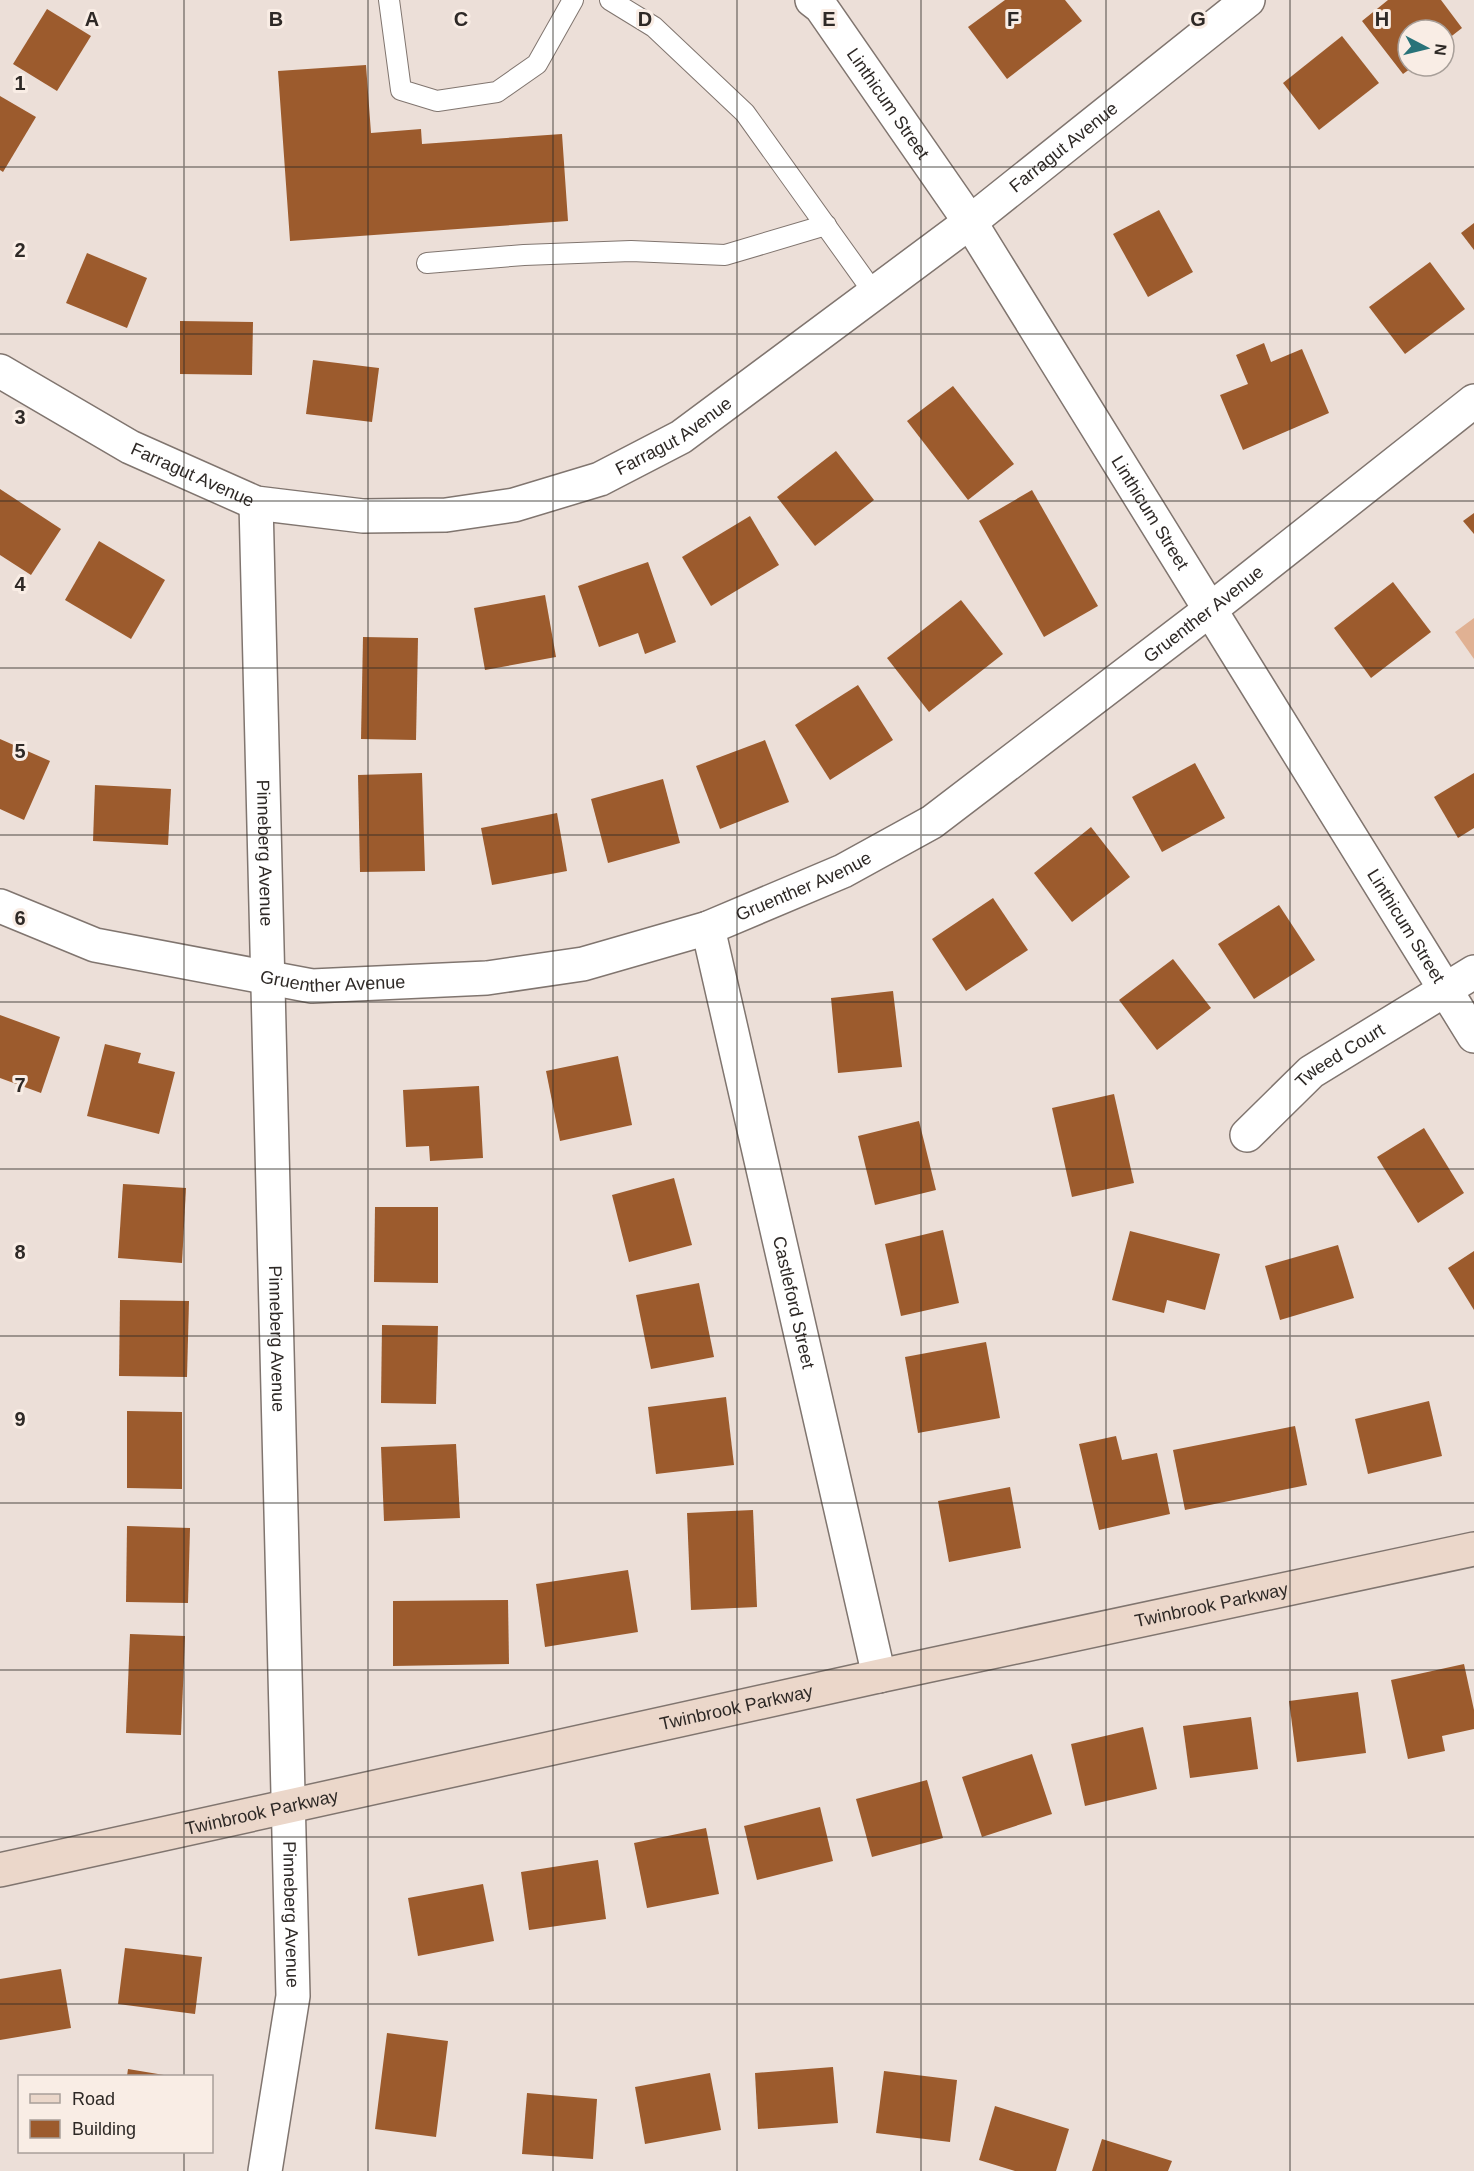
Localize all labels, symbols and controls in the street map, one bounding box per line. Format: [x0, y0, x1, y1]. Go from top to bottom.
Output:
text: A [85, 8, 99, 30]
text: B [269, 8, 283, 30]
text: C [454, 8, 468, 30]
text: D [638, 8, 652, 30]
text: E [822, 8, 836, 30]
text: F [1007, 8, 1019, 30]
text: G [1190, 8, 1206, 30]
text: H [1375, 8, 1389, 30]
north arrow [1396, 18, 1456, 78]
text: N [1431, 43, 1450, 57]
street label: Linthicum Street [843, 44, 933, 163]
text: 1 [14, 72, 26, 94]
street label: Farragut Avenue [1005, 98, 1122, 197]
text: 2 [14, 239, 26, 261]
street label: Farragut Avenue [612, 393, 735, 479]
text: 3 [14, 406, 26, 428]
street label: Farragut Avenue [128, 439, 257, 511]
street label: Linthicum Street [1107, 452, 1193, 573]
street label: Gruenther Avenue [1140, 561, 1267, 667]
text: 4 [14, 573, 26, 595]
text: 5 [14, 740, 26, 762]
street label: Pinneberg Avenue [253, 779, 276, 927]
street label: Gruenther Avenue [733, 847, 875, 925]
street label: Linthicum Street [1363, 865, 1449, 987]
text: 6 [14, 907, 26, 929]
street label: Gruenther Avenue [259, 966, 406, 996]
street label: Tweed Court [1291, 1019, 1388, 1092]
text: 7 [14, 1074, 26, 1096]
street label: Castleford Street [769, 1234, 818, 1370]
text: 8 [14, 1241, 26, 1263]
street label: Pinneberg Avenue [265, 1265, 289, 1412]
text: 9 [14, 1408, 26, 1430]
street label: Twinbrook Parkway [1133, 1579, 1290, 1631]
street label: Twinbrook Parkway [658, 1681, 815, 1734]
street label: Twinbrook Parkway [183, 1786, 340, 1839]
street label: Pinneberg Avenue [279, 1841, 303, 1988]
legend [18, 2075, 213, 2153]
text: Road [72, 2089, 115, 2109]
text: Building [72, 2119, 136, 2139]

